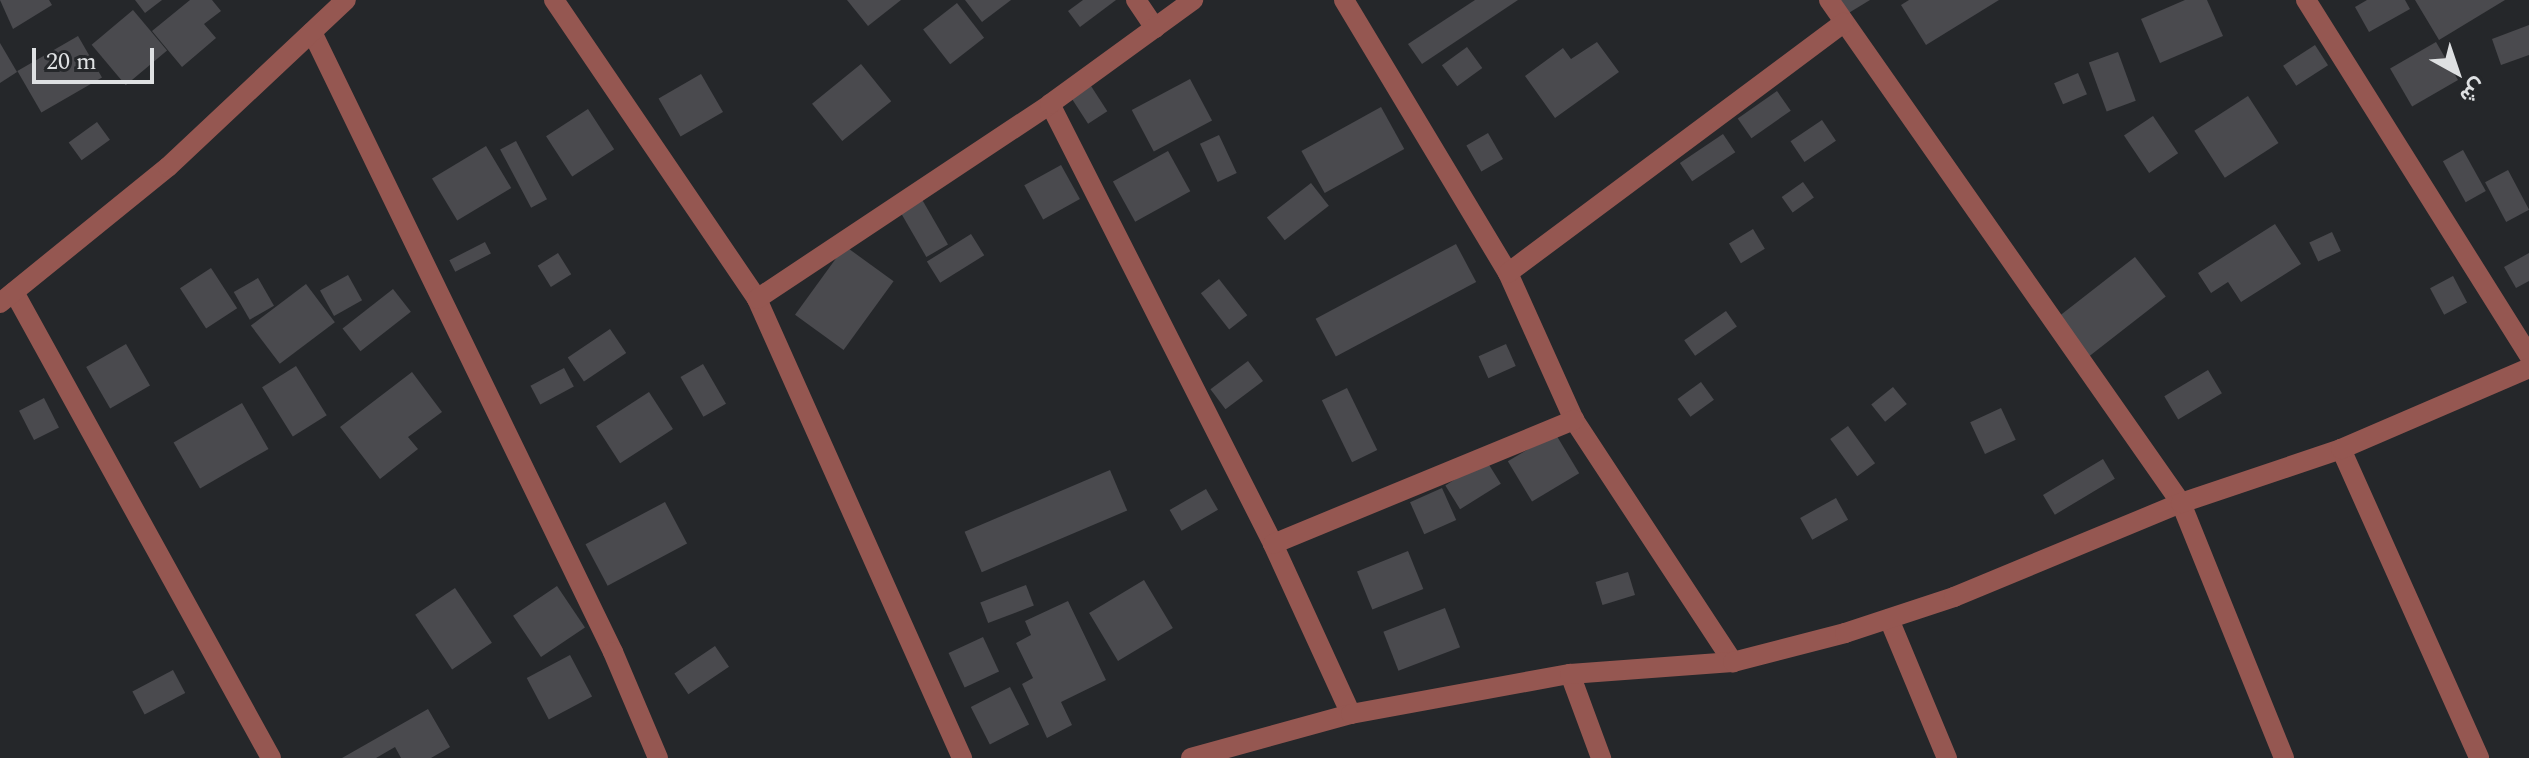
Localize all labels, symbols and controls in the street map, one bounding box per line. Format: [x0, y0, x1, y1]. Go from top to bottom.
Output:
scale bar [36, 32, 158, 82]
north arrow [2417, 32, 2497, 112]
text: 20 m [46, 44, 97, 80]
text: ش [2452, 70, 2493, 112]

